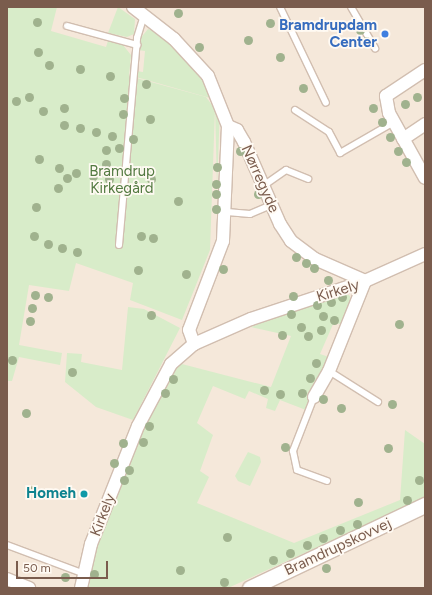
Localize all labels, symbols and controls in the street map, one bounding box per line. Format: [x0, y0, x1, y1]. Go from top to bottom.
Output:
place label: Bramdrupdam Center [279, 16, 377, 51]
marker: Bramdrupdam Center [380, 29, 390, 39]
street label: Nørregyde [237, 142, 283, 216]
park label: Bramdrup Kirkegård [89, 162, 155, 197]
street label: Kirkely [314, 276, 362, 306]
place label: Homeh [26, 485, 76, 503]
marker: Homeh [79, 489, 89, 499]
street label: Kirkely [87, 491, 119, 539]
street label: Bramdrupskovvej [282, 514, 394, 580]
scale bar [18, 553, 110, 579]
text: 50 m [23, 561, 51, 575]

